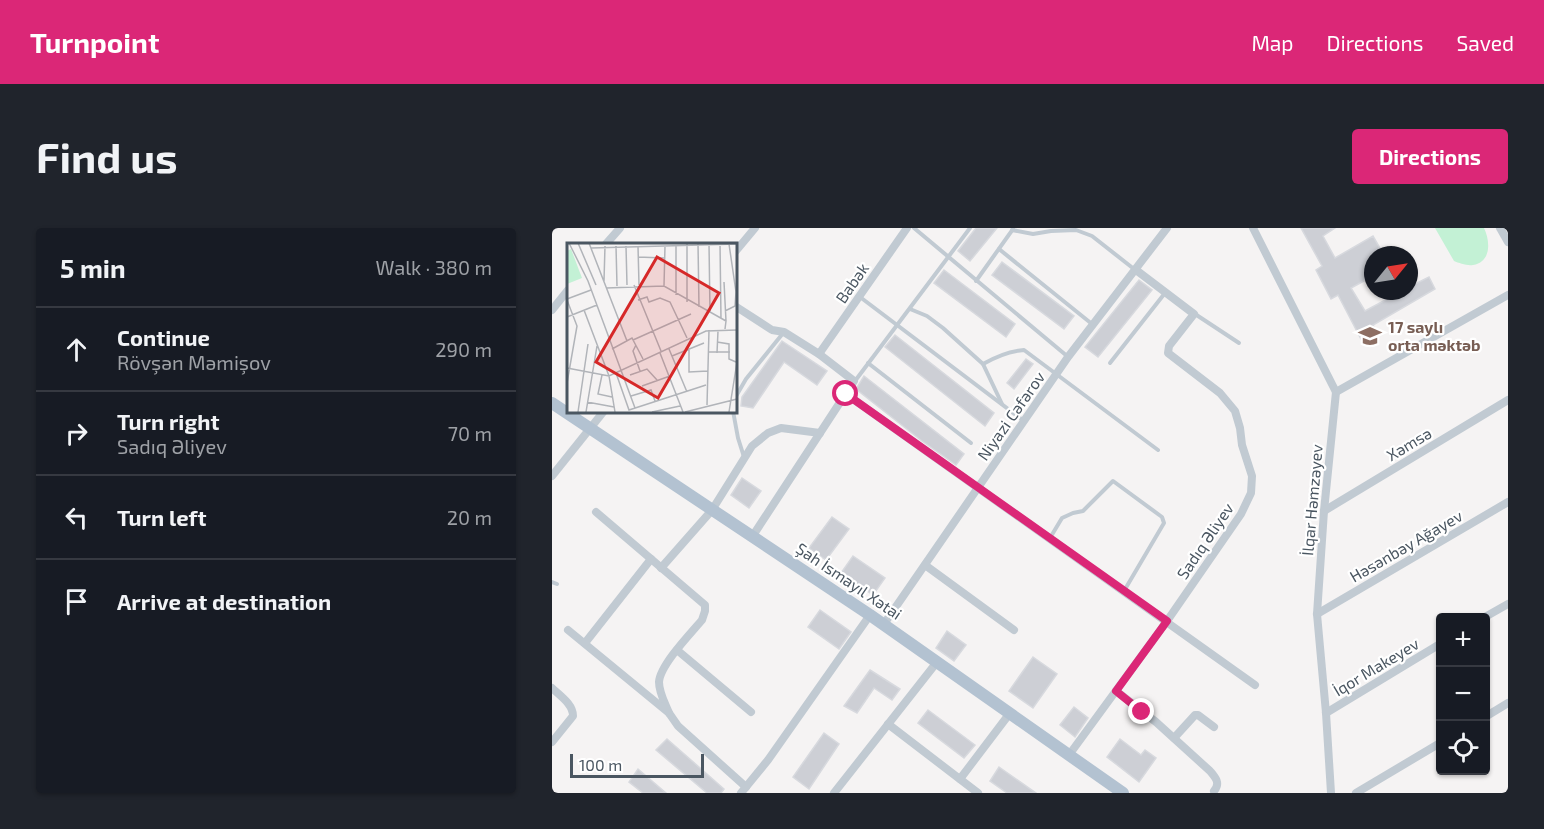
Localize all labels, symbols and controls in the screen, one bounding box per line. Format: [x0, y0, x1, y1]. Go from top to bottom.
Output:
text: Turnpoint [30, 25, 159, 59]
text: Map [1251, 30, 1294, 55]
text: Directions [1327, 30, 1423, 55]
text: Saved [1456, 30, 1514, 55]
button: Directions [1352, 129, 1508, 184]
text: Find us [36, 131, 178, 181]
inset map [567, 243, 736, 412]
north arrow [1364, 246, 1418, 300]
text: 5 min [60, 252, 126, 283]
text: Walk · 380 m [375, 255, 492, 279]
street label: Babək [831, 259, 872, 306]
place label: 17 saylı orta məktəb [1388, 317, 1481, 354]
school or university icon: 17 saylı orta məktəb [1357, 323, 1383, 349]
text: Continue [117, 324, 210, 350]
icon: ahead [60, 333, 93, 366]
text: 290 m [435, 337, 492, 361]
text: Rövşən Məmişov [117, 350, 271, 374]
street label: Niyazi Cəfərov [973, 367, 1049, 464]
route start [832, 380, 858, 406]
text: Turn right [117, 408, 219, 434]
icon: right [60, 417, 93, 450]
text: 70 m [448, 421, 492, 445]
street label: Xəmsə [1383, 423, 1435, 464]
text: Sadıq Əliyev [117, 434, 227, 458]
street label: İlqar Həmzəyev [1297, 443, 1326, 557]
street label: Sadıq Əliyev [1172, 499, 1237, 582]
icon: left [60, 501, 93, 534]
text: Turn left [117, 504, 206, 530]
text: 20 m [447, 505, 492, 529]
street label: Həsənbəy Ağayev [1346, 505, 1466, 586]
street label: Şah İsmayıl Xətai [792, 538, 906, 624]
icon: arrive [60, 585, 93, 618]
text: Arrive at destination [117, 588, 331, 614]
map controls [1436, 613, 1490, 775]
button: + [1436, 613, 1490, 667]
street label: İqor Makeyev [1329, 633, 1423, 700]
button: − [1436, 667, 1490, 721]
route end [1128, 698, 1154, 724]
button: locate [1436, 721, 1490, 775]
scale bar [570, 751, 704, 778]
text: 100 m [579, 755, 622, 774]

